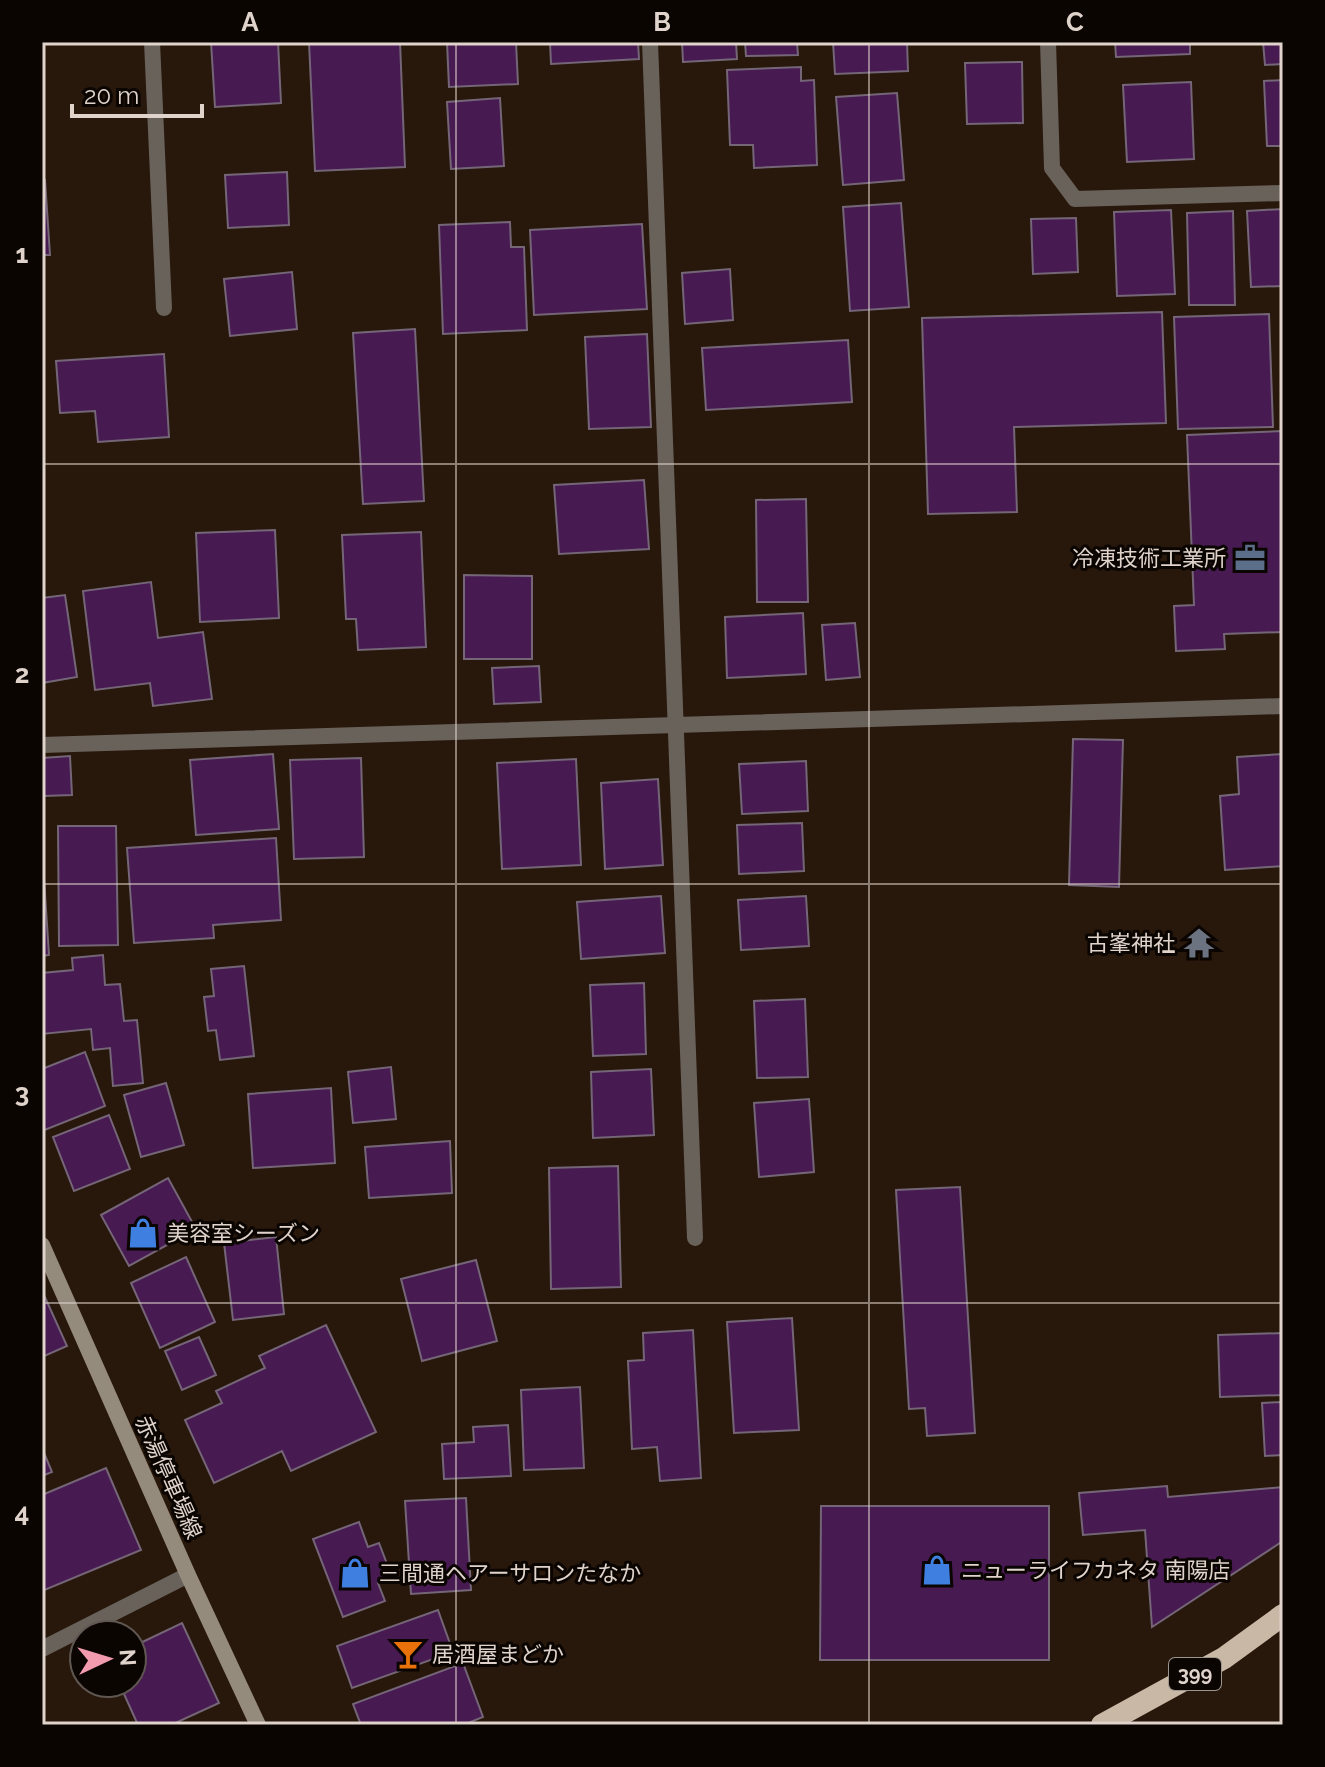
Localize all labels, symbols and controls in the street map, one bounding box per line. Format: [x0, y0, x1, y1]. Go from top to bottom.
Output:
text: A [241, 7, 259, 37]
text: B [653, 7, 671, 37]
text: C [1066, 7, 1084, 37]
scale bar [72, 68, 202, 118]
text: 20 m [84, 81, 139, 110]
text: 1 [16, 239, 29, 269]
office icon: 冷凍技術工業所 [1233, 541, 1267, 575]
place label: 冷凍技術工業所 [1072, 545, 1226, 571]
text: 2 [15, 659, 29, 689]
temple icon: 古峯神社 [1182, 926, 1216, 960]
place label: 古峯神社 [1087, 930, 1175, 956]
text: 3 [15, 1078, 29, 1108]
shop icon: 美容室シーズン [126, 1216, 160, 1250]
place label: 美容室シーズン [167, 1220, 320, 1246]
street label: 赤湯停車場線 [130, 1411, 208, 1543]
text: 4 [15, 1498, 29, 1528]
shop icon: ニューライフカネタ 南陽店 [920, 1553, 954, 1587]
shop icon: 三間通ヘアーサロンたなか [338, 1556, 372, 1590]
place label: ニューライフカネタ 南陽店 [961, 1557, 1231, 1583]
place label: 三間通ヘアーサロンたなか [379, 1560, 641, 1586]
north arrow [68, 1619, 148, 1699]
bar icon: 居酒屋まどか [391, 1637, 425, 1671]
place label: 居酒屋まどか [432, 1641, 564, 1667]
text: N [114, 1648, 142, 1667]
road number: 399 [1169, 1658, 1221, 1690]

